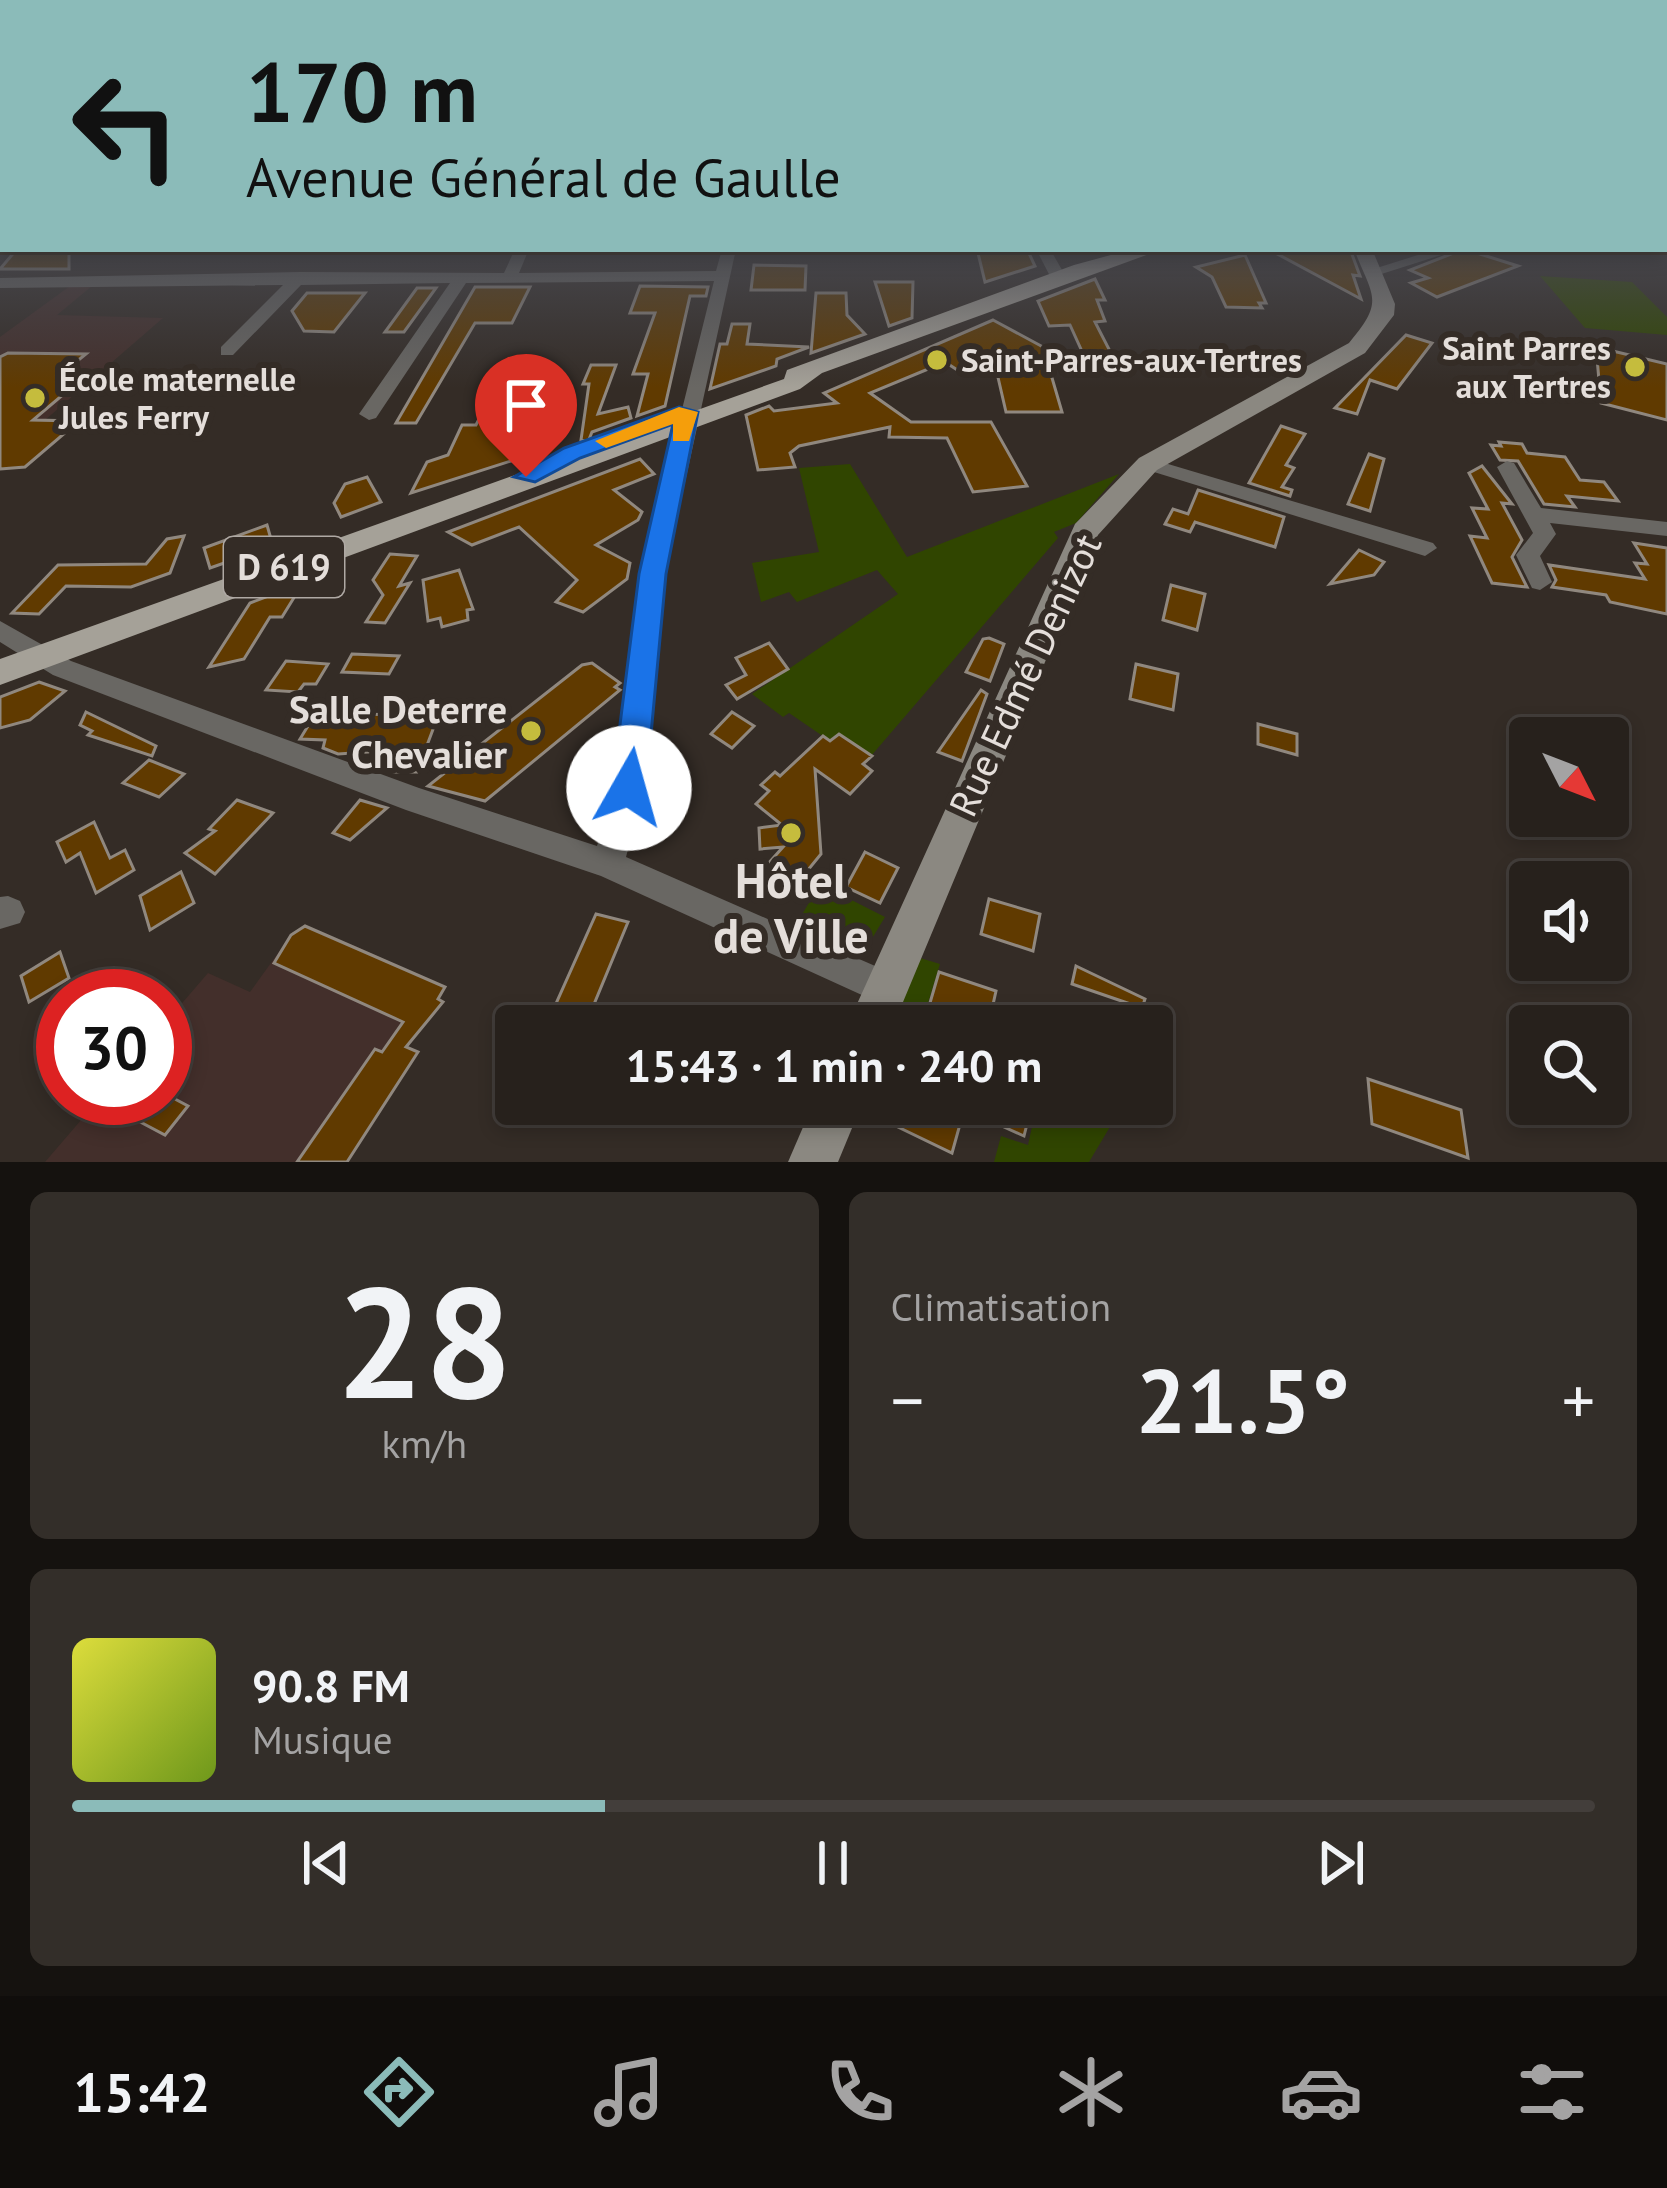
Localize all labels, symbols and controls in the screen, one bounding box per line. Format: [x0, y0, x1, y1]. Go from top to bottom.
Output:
text: 170 m [246, 36, 478, 145]
icon: left [48, 48, 204, 204]
text: Avenue Général de Gaulle [246, 142, 841, 212]
place label: Saint Parres aux Tertres [1442, 326, 1611, 407]
place label: Saint-Parres-aux-Tertres [961, 338, 1302, 381]
marker: Saint-Parres-aux-Tertres [924, 347, 950, 373]
pin [475, 354, 577, 477]
marker: Saint Parres aux Tertres [1622, 354, 1648, 380]
place label: École maternelle Jules Ferry [58, 357, 296, 438]
icon: arrive [493, 372, 559, 438]
marker: École maternelle Jules Ferry [22, 385, 48, 411]
street label: Rue Edmé Denizot [937, 525, 1112, 824]
road number: D 619 [224, 537, 344, 597]
place label: Salle Deterre Chevalier [289, 683, 507, 779]
north arrow [1509, 717, 1629, 837]
map controls [1509, 717, 1629, 1125]
marker: Salle Deterre Chevalier [518, 718, 544, 744]
position arrow [566, 725, 692, 851]
marker: Hôtel de Ville [778, 820, 804, 846]
place label: Hôtel de Ville [713, 849, 869, 966]
button: sound [1509, 861, 1629, 981]
speed limit sign: 30 [36, 969, 192, 1125]
button: search [1509, 1005, 1629, 1125]
text: 15:43 · 1 min · 240 m [626, 1036, 1042, 1094]
text: 28 [336, 1239, 513, 1441]
text: Climatisation [891, 1281, 1111, 1332]
text: 21.5° [1135, 1341, 1350, 1458]
text: − [891, 1357, 924, 1442]
text: + [1562, 1357, 1595, 1442]
text: km/h [382, 1418, 467, 1469]
text: 90.8 FM [252, 1656, 410, 1714]
text: Musique [252, 1714, 393, 1765]
icon: previous [293, 1830, 359, 1896]
icon: pause [800, 1830, 866, 1896]
icon: next [1308, 1830, 1374, 1896]
icon: directions [357, 2050, 441, 2134]
icon: music [587, 2050, 671, 2134]
icon: phone [818, 2050, 902, 2134]
icon: climate [1049, 2050, 1133, 2134]
icon: car [1279, 2050, 1363, 2134]
icon: filters [1510, 2050, 1594, 2134]
text: 15:42 [73, 2057, 210, 2127]

